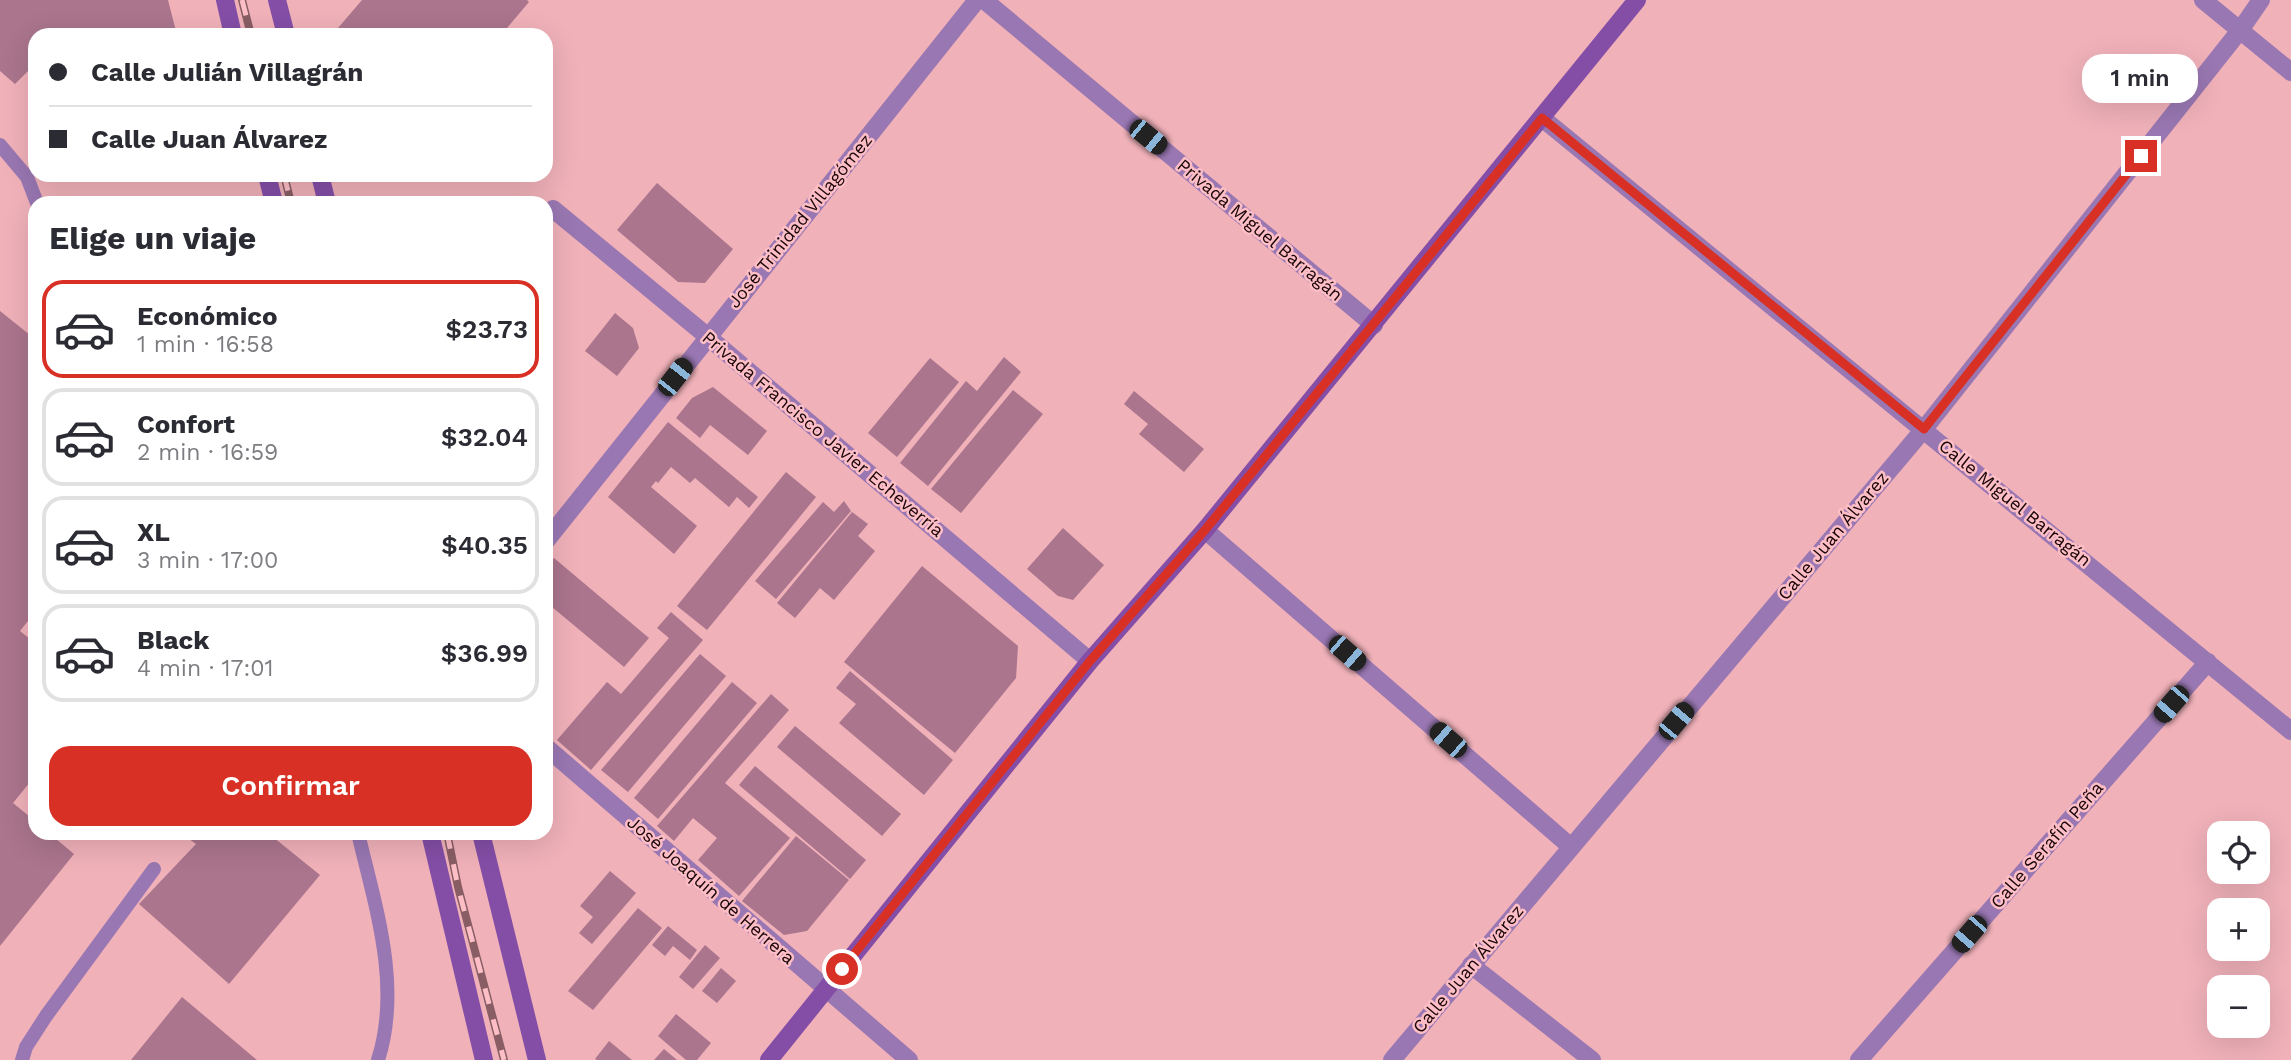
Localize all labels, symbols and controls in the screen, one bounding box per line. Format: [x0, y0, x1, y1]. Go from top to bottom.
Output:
callout: 1 min [2083, 54, 2199, 104]
text: Calle Julián Villagrán [91, 57, 363, 87]
text: 1 min [2110, 65, 2170, 92]
car [1126, 116, 1171, 158]
text: Calle Juan Álvarez [91, 124, 327, 154]
street label: José Trinidad Villagómez [723, 130, 876, 312]
route end [2125, 140, 2157, 172]
street label: Privada Miguel Barragán [1173, 154, 1347, 305]
text: Elige un viaje [49, 219, 256, 257]
icon: car [53, 298, 116, 361]
text: Económico [137, 301, 278, 331]
text: $23.73 [446, 314, 528, 344]
street label: Privada Francisco Javier Echeverría [698, 326, 948, 541]
text: 1 min · 16:58 [137, 331, 274, 358]
car [654, 354, 697, 400]
icon: car [53, 406, 116, 469]
text: Confort [137, 409, 235, 439]
text: $32.04 [441, 422, 528, 452]
street label: Calle Miguel Barragán [1935, 435, 2096, 570]
text: 2 min · 16:59 [137, 439, 278, 466]
street label: Calle Juan Álvarez [1773, 467, 1892, 604]
icon: car [53, 514, 116, 577]
text: XL [137, 517, 170, 547]
text: $40.35 [441, 530, 528, 560]
text: 3 min · 17:00 [137, 547, 278, 574]
icon: car [53, 622, 116, 685]
text: Black [137, 625, 209, 655]
car [1325, 631, 1370, 675]
text: $36.99 [441, 638, 528, 668]
text: 4 min · 17:01 [137, 655, 274, 682]
car [2150, 681, 2193, 727]
car [1655, 698, 1698, 744]
car [1426, 718, 1471, 762]
button: Confirmar [49, 746, 532, 826]
street label: Calle Serafín Peña [1986, 777, 2107, 912]
street label: José Joaquín de Herrera [623, 811, 799, 968]
map controls [2207, 821, 2270, 1038]
button: locate [2207, 821, 2270, 884]
button: + [2207, 898, 2270, 961]
street label: Calle Juan Álvarez [1408, 900, 1527, 1037]
car [1948, 911, 1991, 957]
route start [826, 953, 858, 985]
button: − [2207, 975, 2270, 1038]

